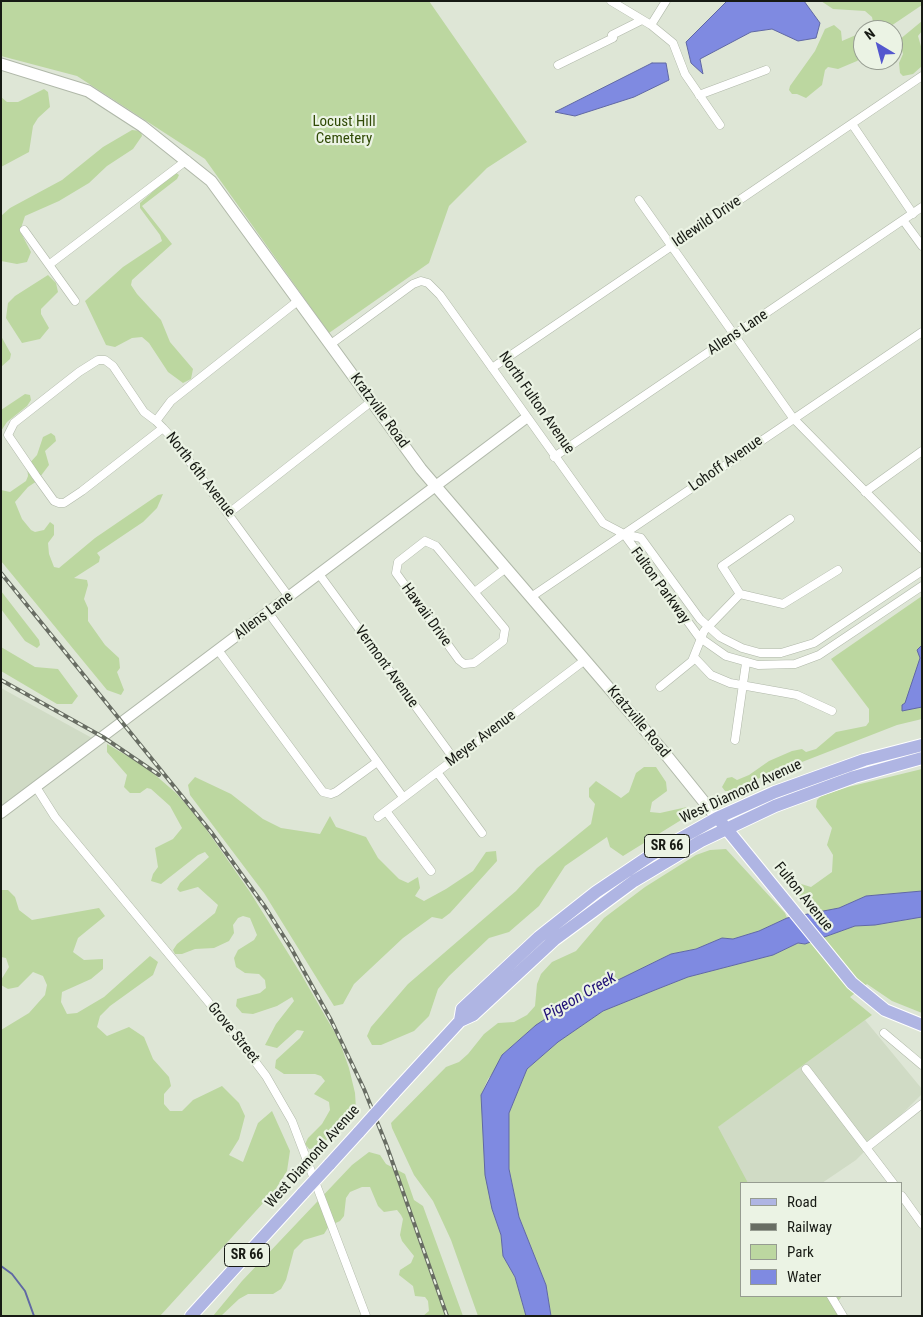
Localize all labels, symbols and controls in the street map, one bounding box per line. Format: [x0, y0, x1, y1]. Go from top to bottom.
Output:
north arrow [853, 20, 903, 70]
text: N [861, 25, 878, 43]
park label: Locust Hill Cemetery [312, 113, 376, 148]
street label: Idlewild Drive [669, 192, 745, 252]
street label: Allens Lane [704, 306, 772, 360]
street label: North Fulton Avenue [494, 349, 578, 457]
street label: Kratzville Road [346, 370, 412, 452]
street label: North 6th Avenue [161, 429, 239, 521]
street label: Lohoff Avenue [686, 432, 766, 496]
street label: Fulton Parkway [626, 544, 694, 628]
street label: Hawaii Drive [397, 580, 455, 650]
street label: Allens Lane [231, 588, 297, 644]
street label: Vermont Avenue [350, 623, 422, 711]
street label: Kratzville Road [603, 683, 673, 761]
street label: Meyer Avenue [443, 707, 519, 771]
street label: West Diamond Avenue [677, 756, 805, 828]
road number: SR 66 [644, 834, 690, 858]
street label: Fulton Avenue [770, 859, 836, 935]
water label: Pigeon Creek [540, 968, 620, 1026]
street label: Grove Street [203, 999, 263, 1067]
street label: West Diamond Avenue [262, 1102, 364, 1212]
legend [740, 1182, 903, 1297]
text: Road [787, 1193, 817, 1211]
text: Railway [787, 1218, 832, 1236]
text: Park [787, 1243, 814, 1261]
road number: SR 66 [224, 1244, 270, 1266]
text: Water [787, 1268, 821, 1286]

